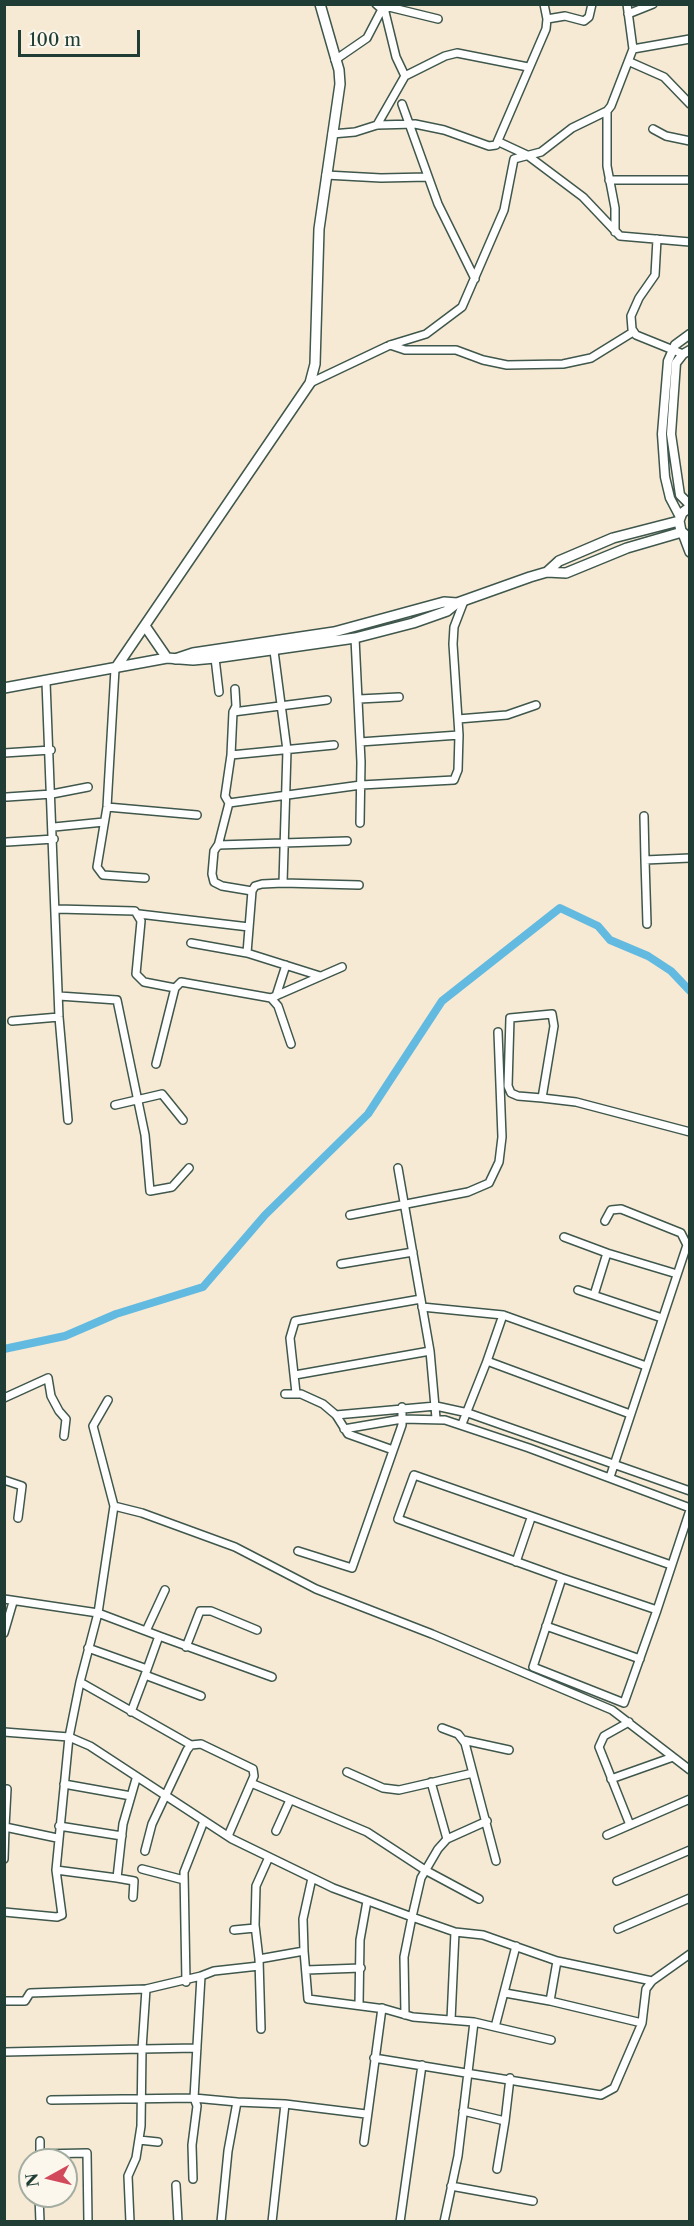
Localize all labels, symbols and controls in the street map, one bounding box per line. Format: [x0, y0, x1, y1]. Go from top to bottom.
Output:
scale bar [21, 18, 142, 56]
text: 100 m [29, 29, 81, 51]
north arrow [18, 2148, 78, 2208]
text: N [21, 2172, 43, 2189]

